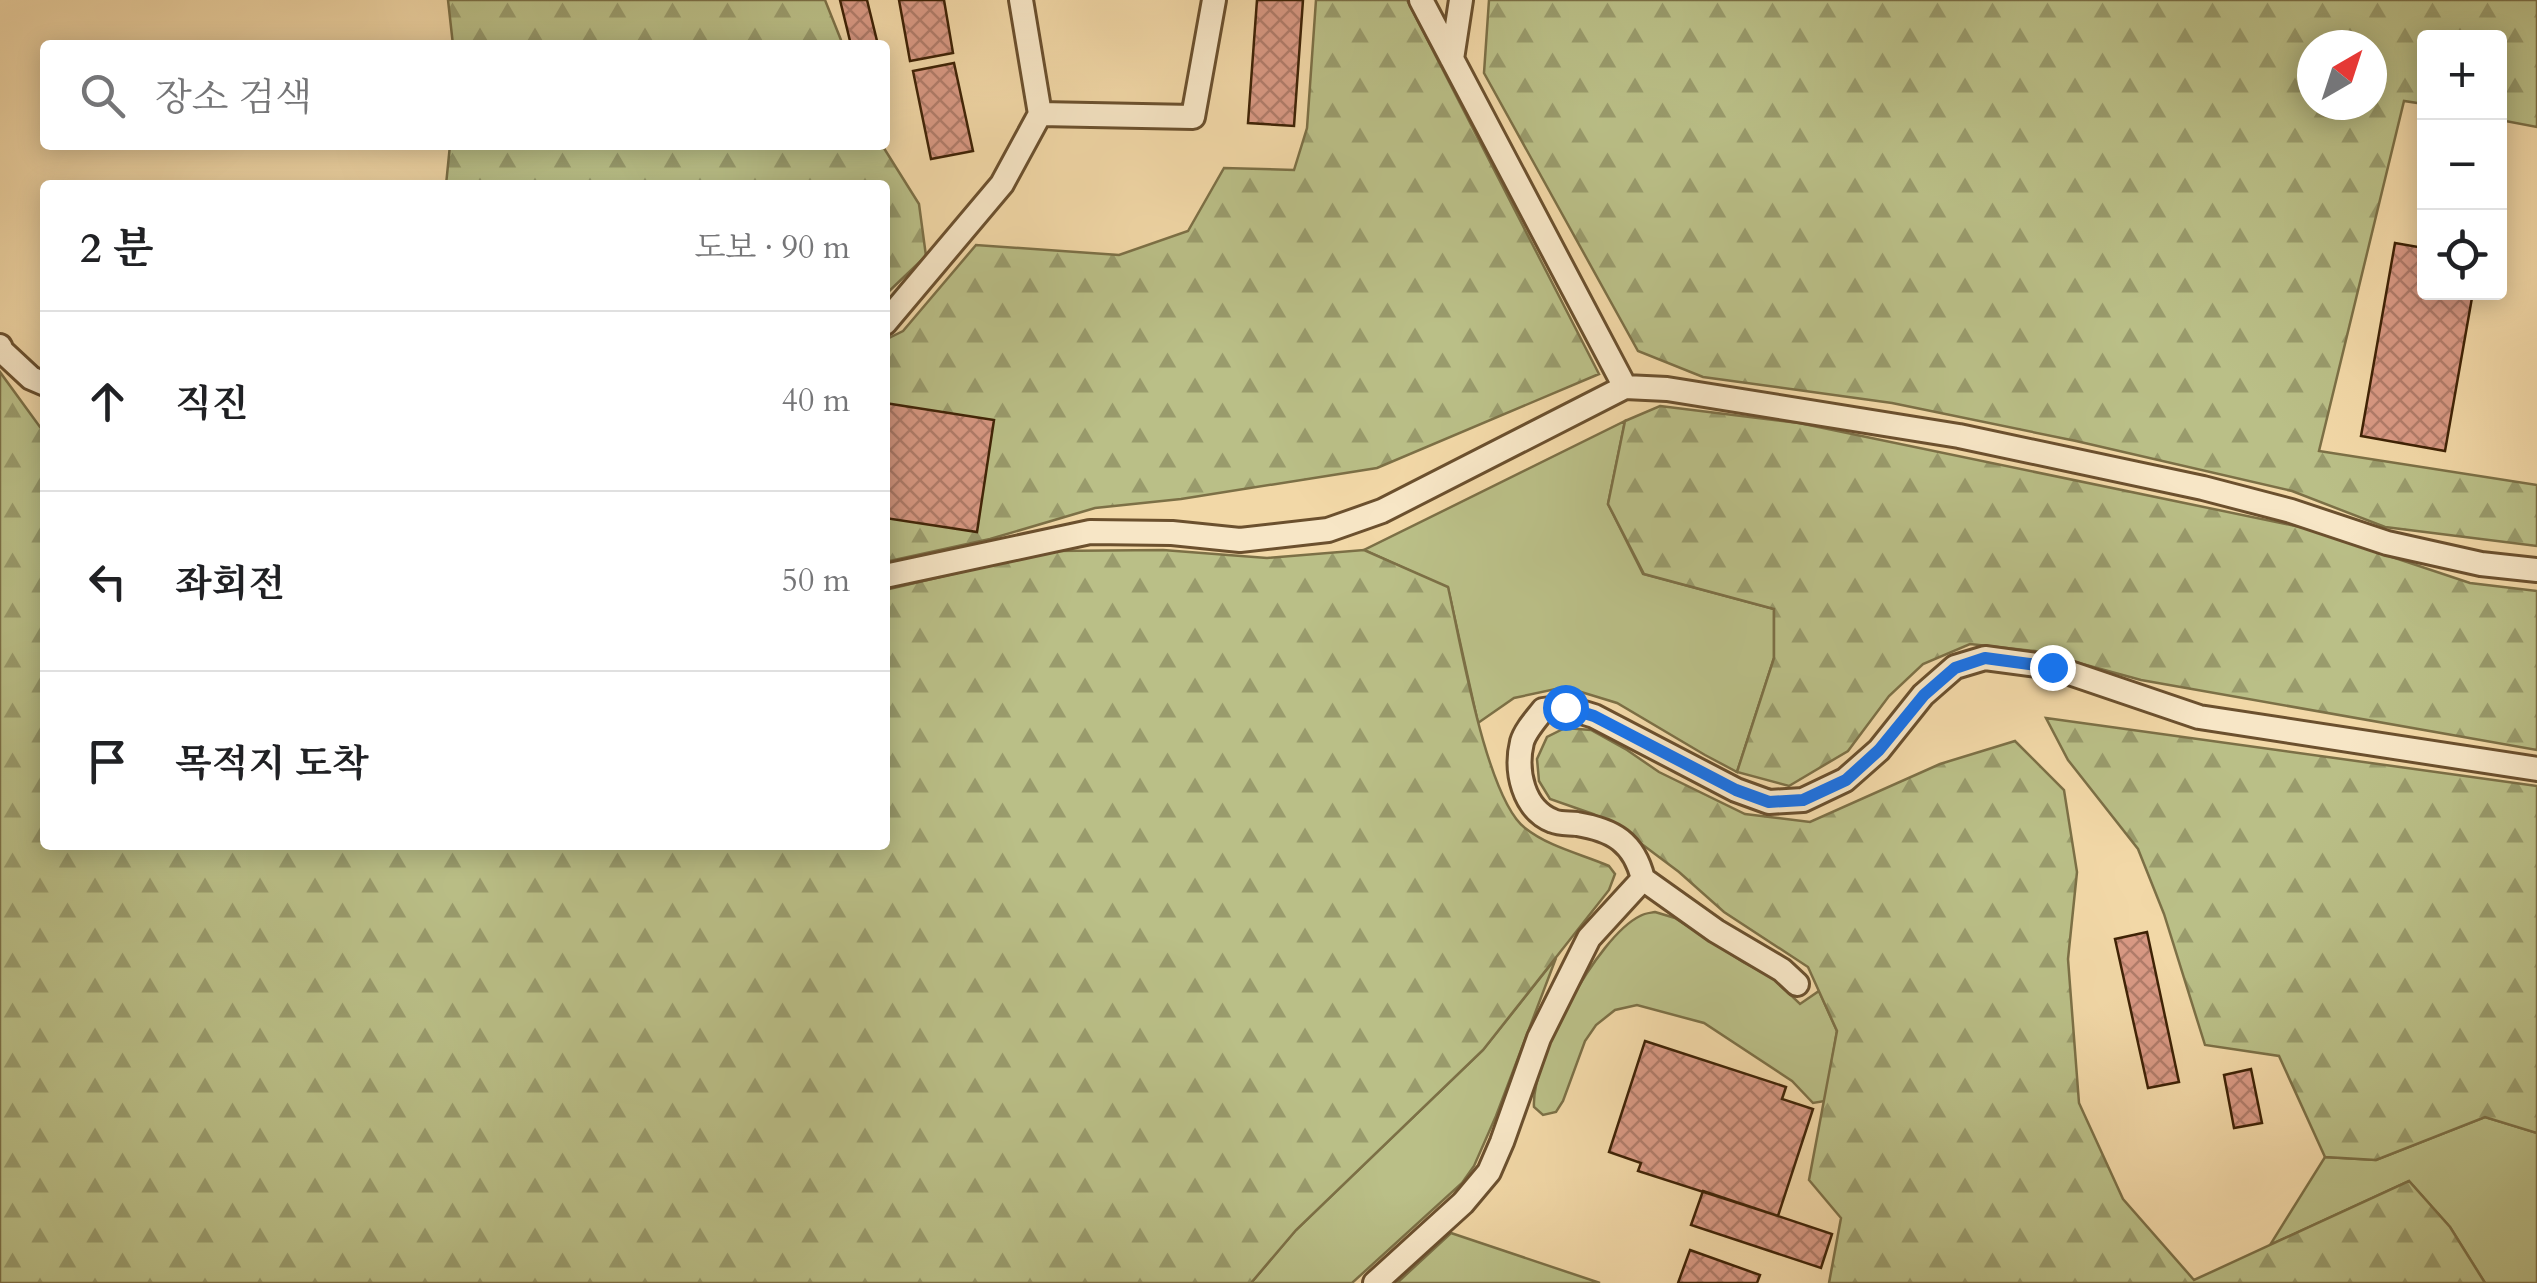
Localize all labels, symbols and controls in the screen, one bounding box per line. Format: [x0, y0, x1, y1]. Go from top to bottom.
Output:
north arrow [2297, 30, 2387, 120]
map controls [2417, 30, 2507, 300]
button: + [2417, 30, 2507, 120]
search box [40, 40, 890, 150]
icon: search [75, 68, 130, 123]
text: 장소 검색 [155, 72, 312, 124]
button: − [2417, 120, 2507, 210]
button: locate [2417, 210, 2507, 300]
text: 2 분 [80, 220, 153, 277]
text: 도보 · 90 m [694, 226, 850, 270]
icon: ahead [80, 374, 135, 429]
text: 직진 [175, 378, 248, 430]
text: 40 m [782, 379, 850, 423]
icon: left [80, 554, 135, 609]
text: 좌회전 [175, 558, 285, 610]
text: 50 m [782, 559, 850, 603]
route end [2030, 645, 2076, 691]
route start [1543, 685, 1589, 731]
icon: arrive [80, 734, 135, 789]
text: 목적지 도착 [175, 738, 369, 790]

